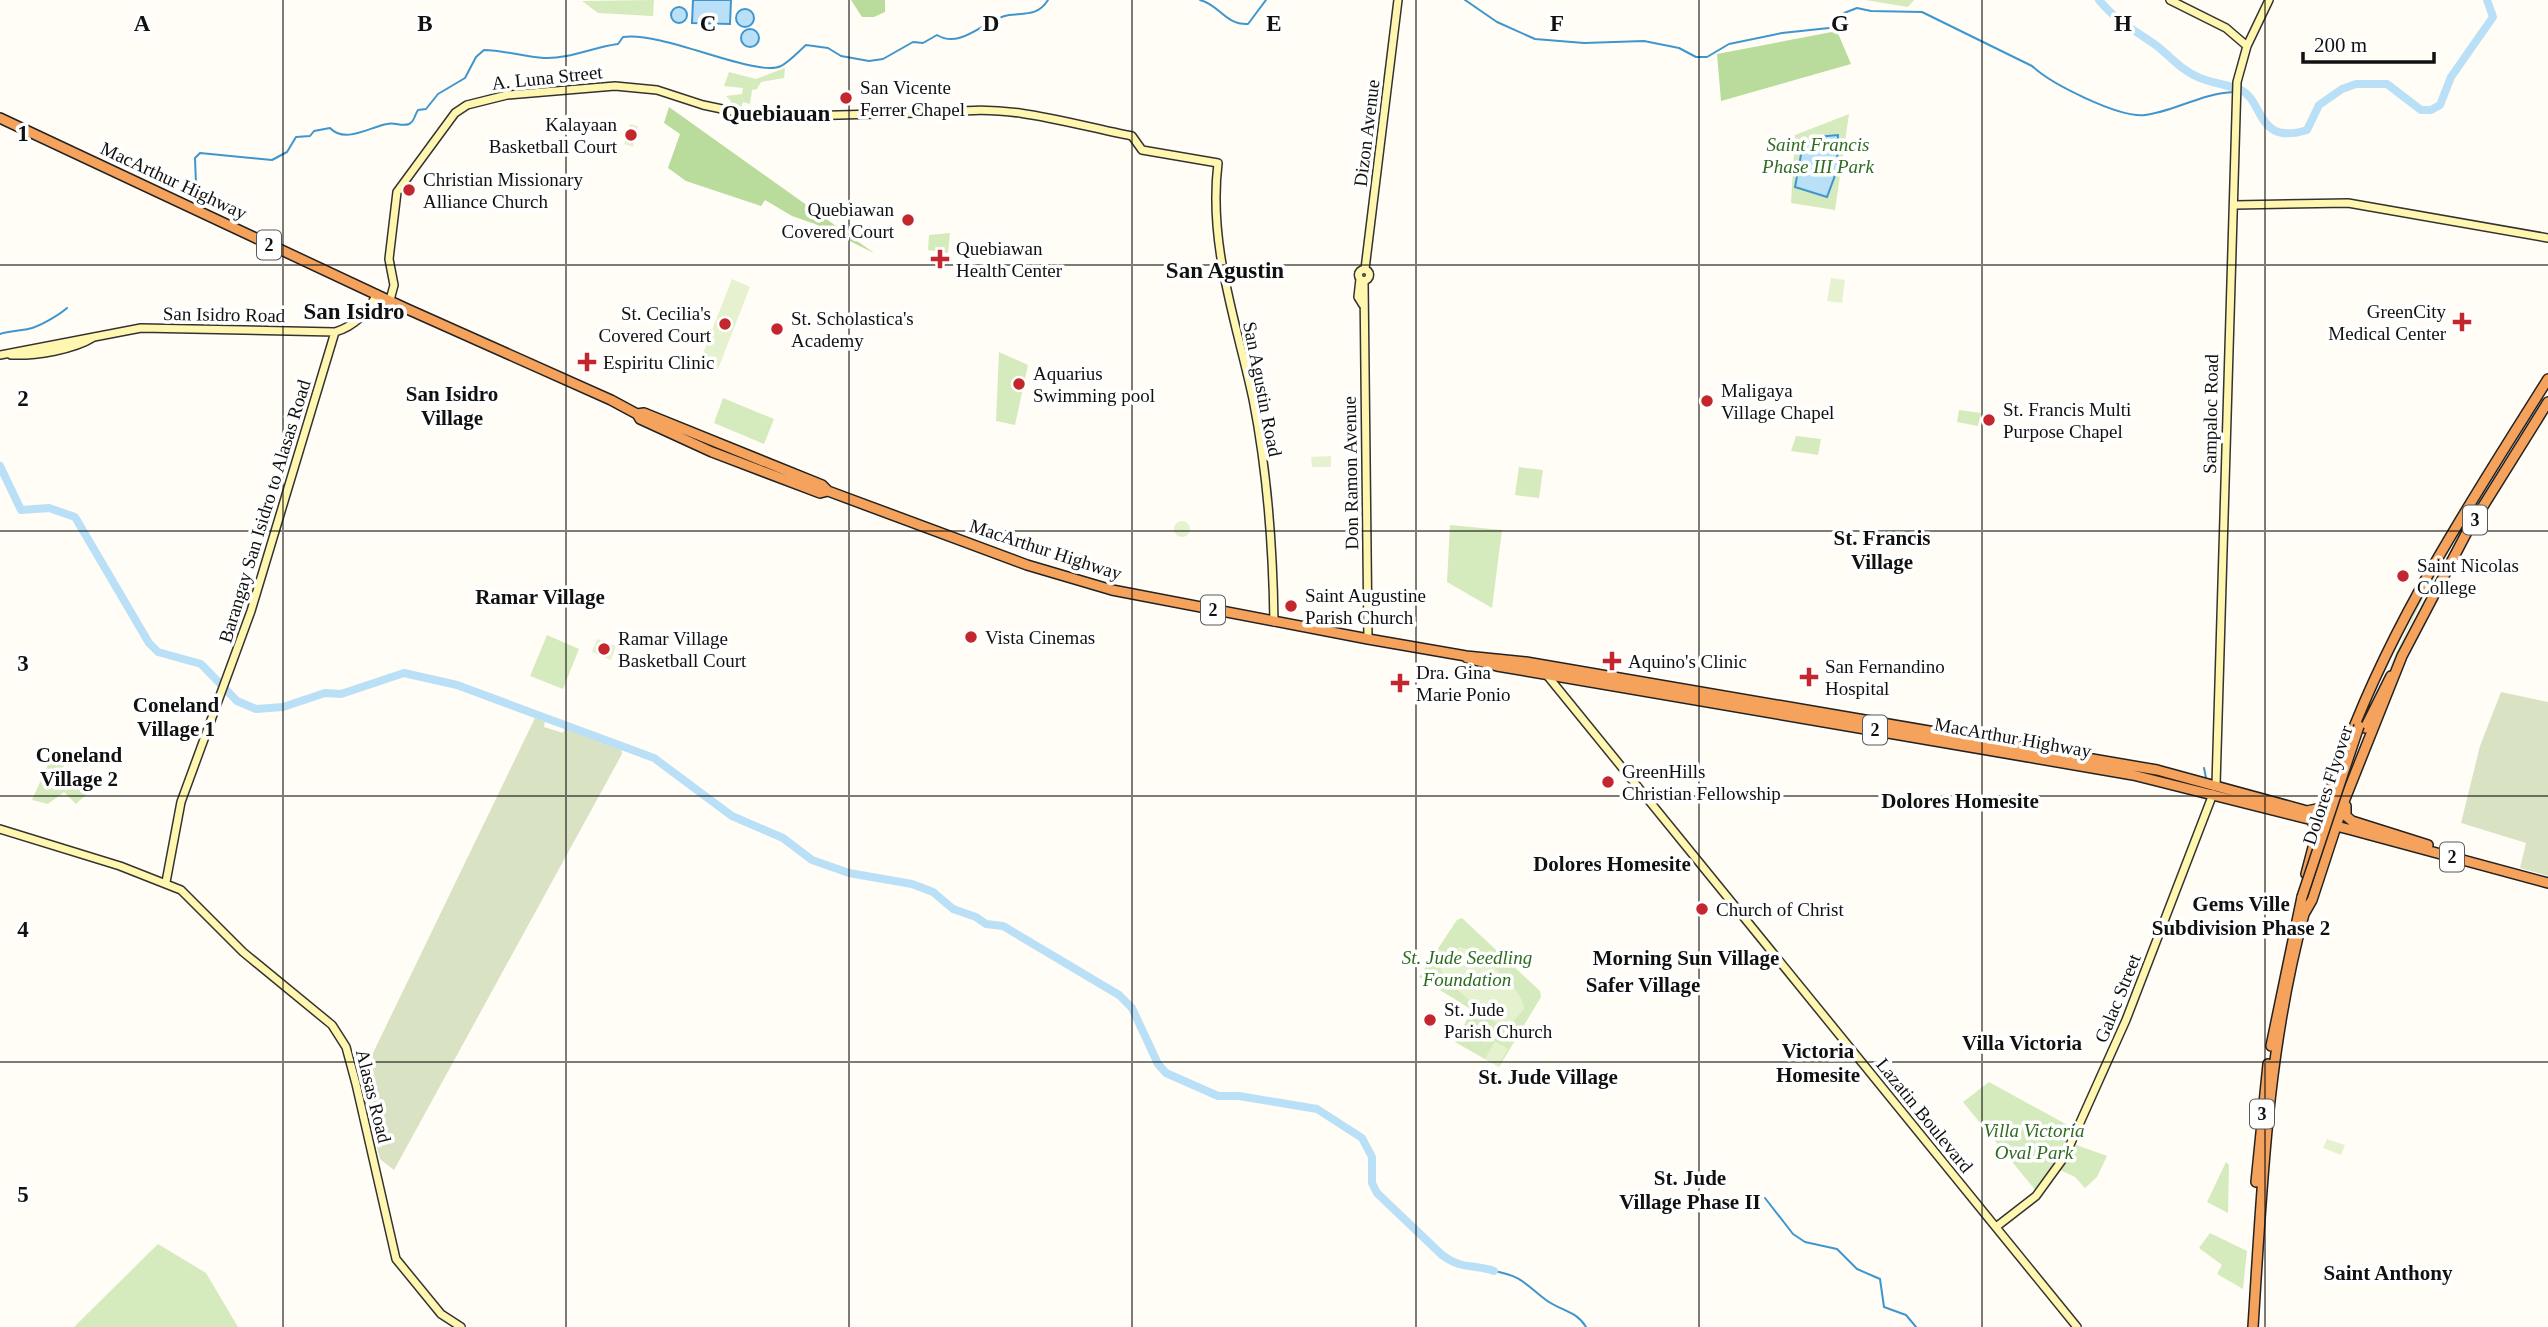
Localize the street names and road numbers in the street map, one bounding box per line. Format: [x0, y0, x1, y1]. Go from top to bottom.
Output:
street label: A. Luna Street [491, 61, 604, 94]
street label: Dizon Avenue [1350, 78, 1383, 188]
street label: MacArthur Highway [97, 137, 251, 224]
road number: 2 [257, 230, 281, 260]
street label: San Isidro Road [163, 303, 286, 326]
street label: San Agustin Road [1239, 320, 1286, 459]
street label: Sampaloc Road [2199, 353, 2222, 474]
street label: Barangay San Isidro to Alasas Road [214, 377, 315, 645]
street label: Don Ramon Avenue [1339, 396, 1362, 550]
road number: 3 [2463, 506, 2487, 534]
street label: MacArthur Highway [967, 515, 1125, 584]
road number: 2 [1201, 596, 1225, 624]
street label: MacArthur Highway [1933, 713, 2093, 762]
road number: 2 [1863, 716, 1887, 744]
street label: Dolores Flyover [2298, 722, 2357, 847]
road number: 2 [2440, 842, 2464, 872]
street label: Galac Street [2090, 950, 2145, 1045]
street label: Alasas Road [352, 1047, 395, 1145]
street label: Lazatin Boulevard [1872, 1054, 1977, 1177]
road number: 3 [2250, 1100, 2274, 1128]

